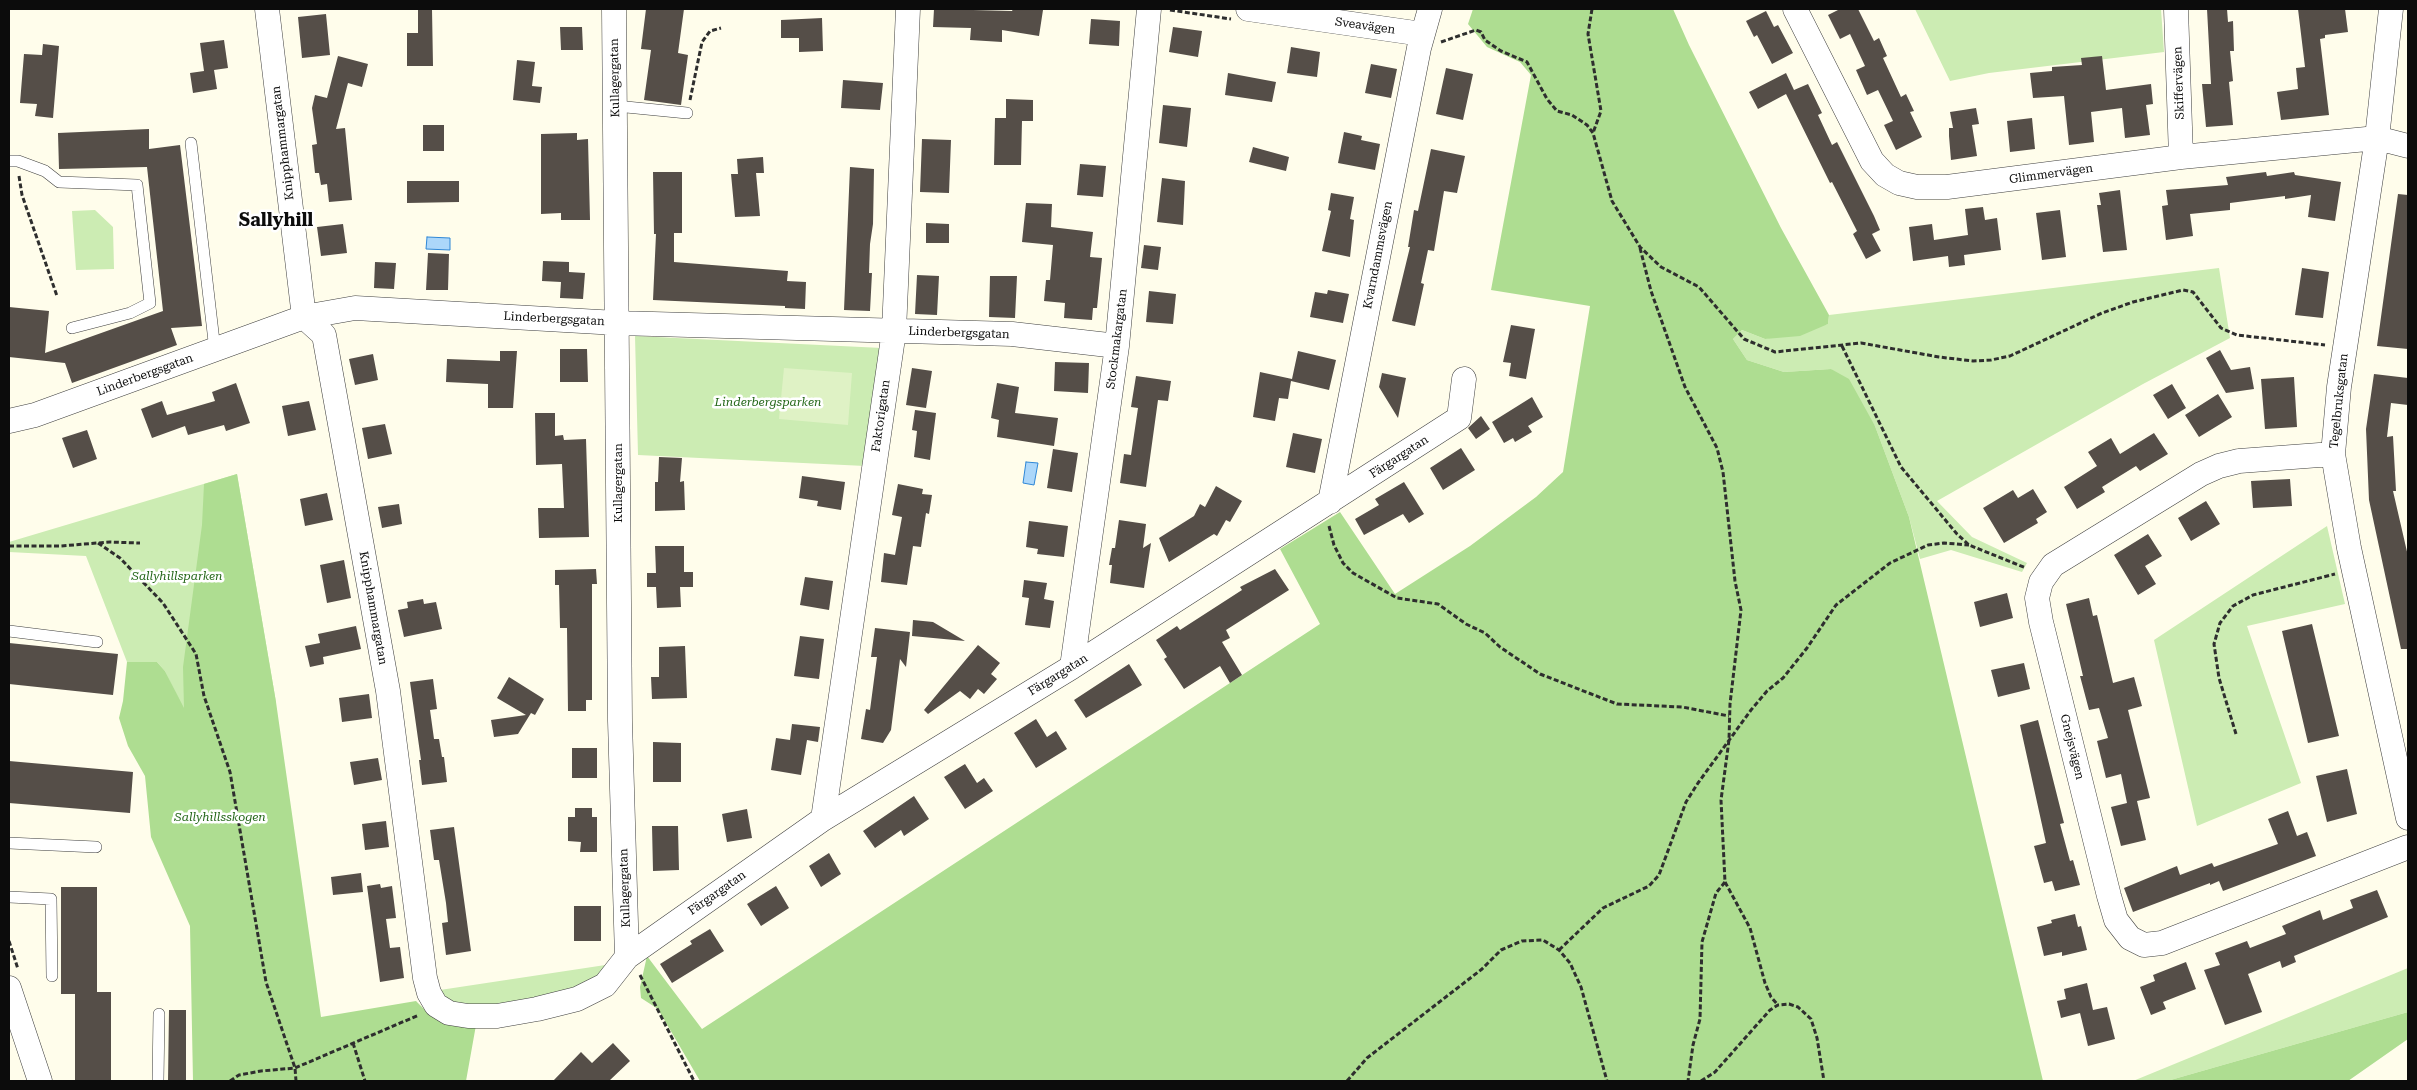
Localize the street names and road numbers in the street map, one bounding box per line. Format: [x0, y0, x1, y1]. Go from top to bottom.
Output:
street label: Sveavägen [1334, 15, 1396, 37]
street label: Kullagergatan [607, 38, 623, 118]
street label: Skiffervägen [2171, 46, 2187, 120]
street label: Knipphammargatan [269, 85, 297, 201]
street label: Glimmervägen [2008, 161, 2094, 187]
street label: Kvarndammsvägen [1360, 200, 1396, 310]
street label: Stockmakargatan [1104, 288, 1130, 390]
street label: Linderbergsgatan [503, 309, 605, 329]
street label: Linderbergsgatan [908, 324, 1010, 342]
street label: Linderbergsgatan [95, 351, 195, 399]
street label: Tegelbruksgatan [2327, 353, 2351, 449]
street label: Faktorigatan [869, 379, 893, 453]
street label: Färgargatan [1367, 433, 1431, 481]
street label: Kullagergatan [611, 443, 625, 523]
street label: Knipphammargatan [356, 550, 390, 666]
street label: Färgargatan [1026, 651, 1090, 699]
street label: Gnejsvägen [2057, 713, 2087, 781]
street label: Kullagergatan [616, 848, 634, 928]
street label: Färgargatan [685, 868, 749, 918]

